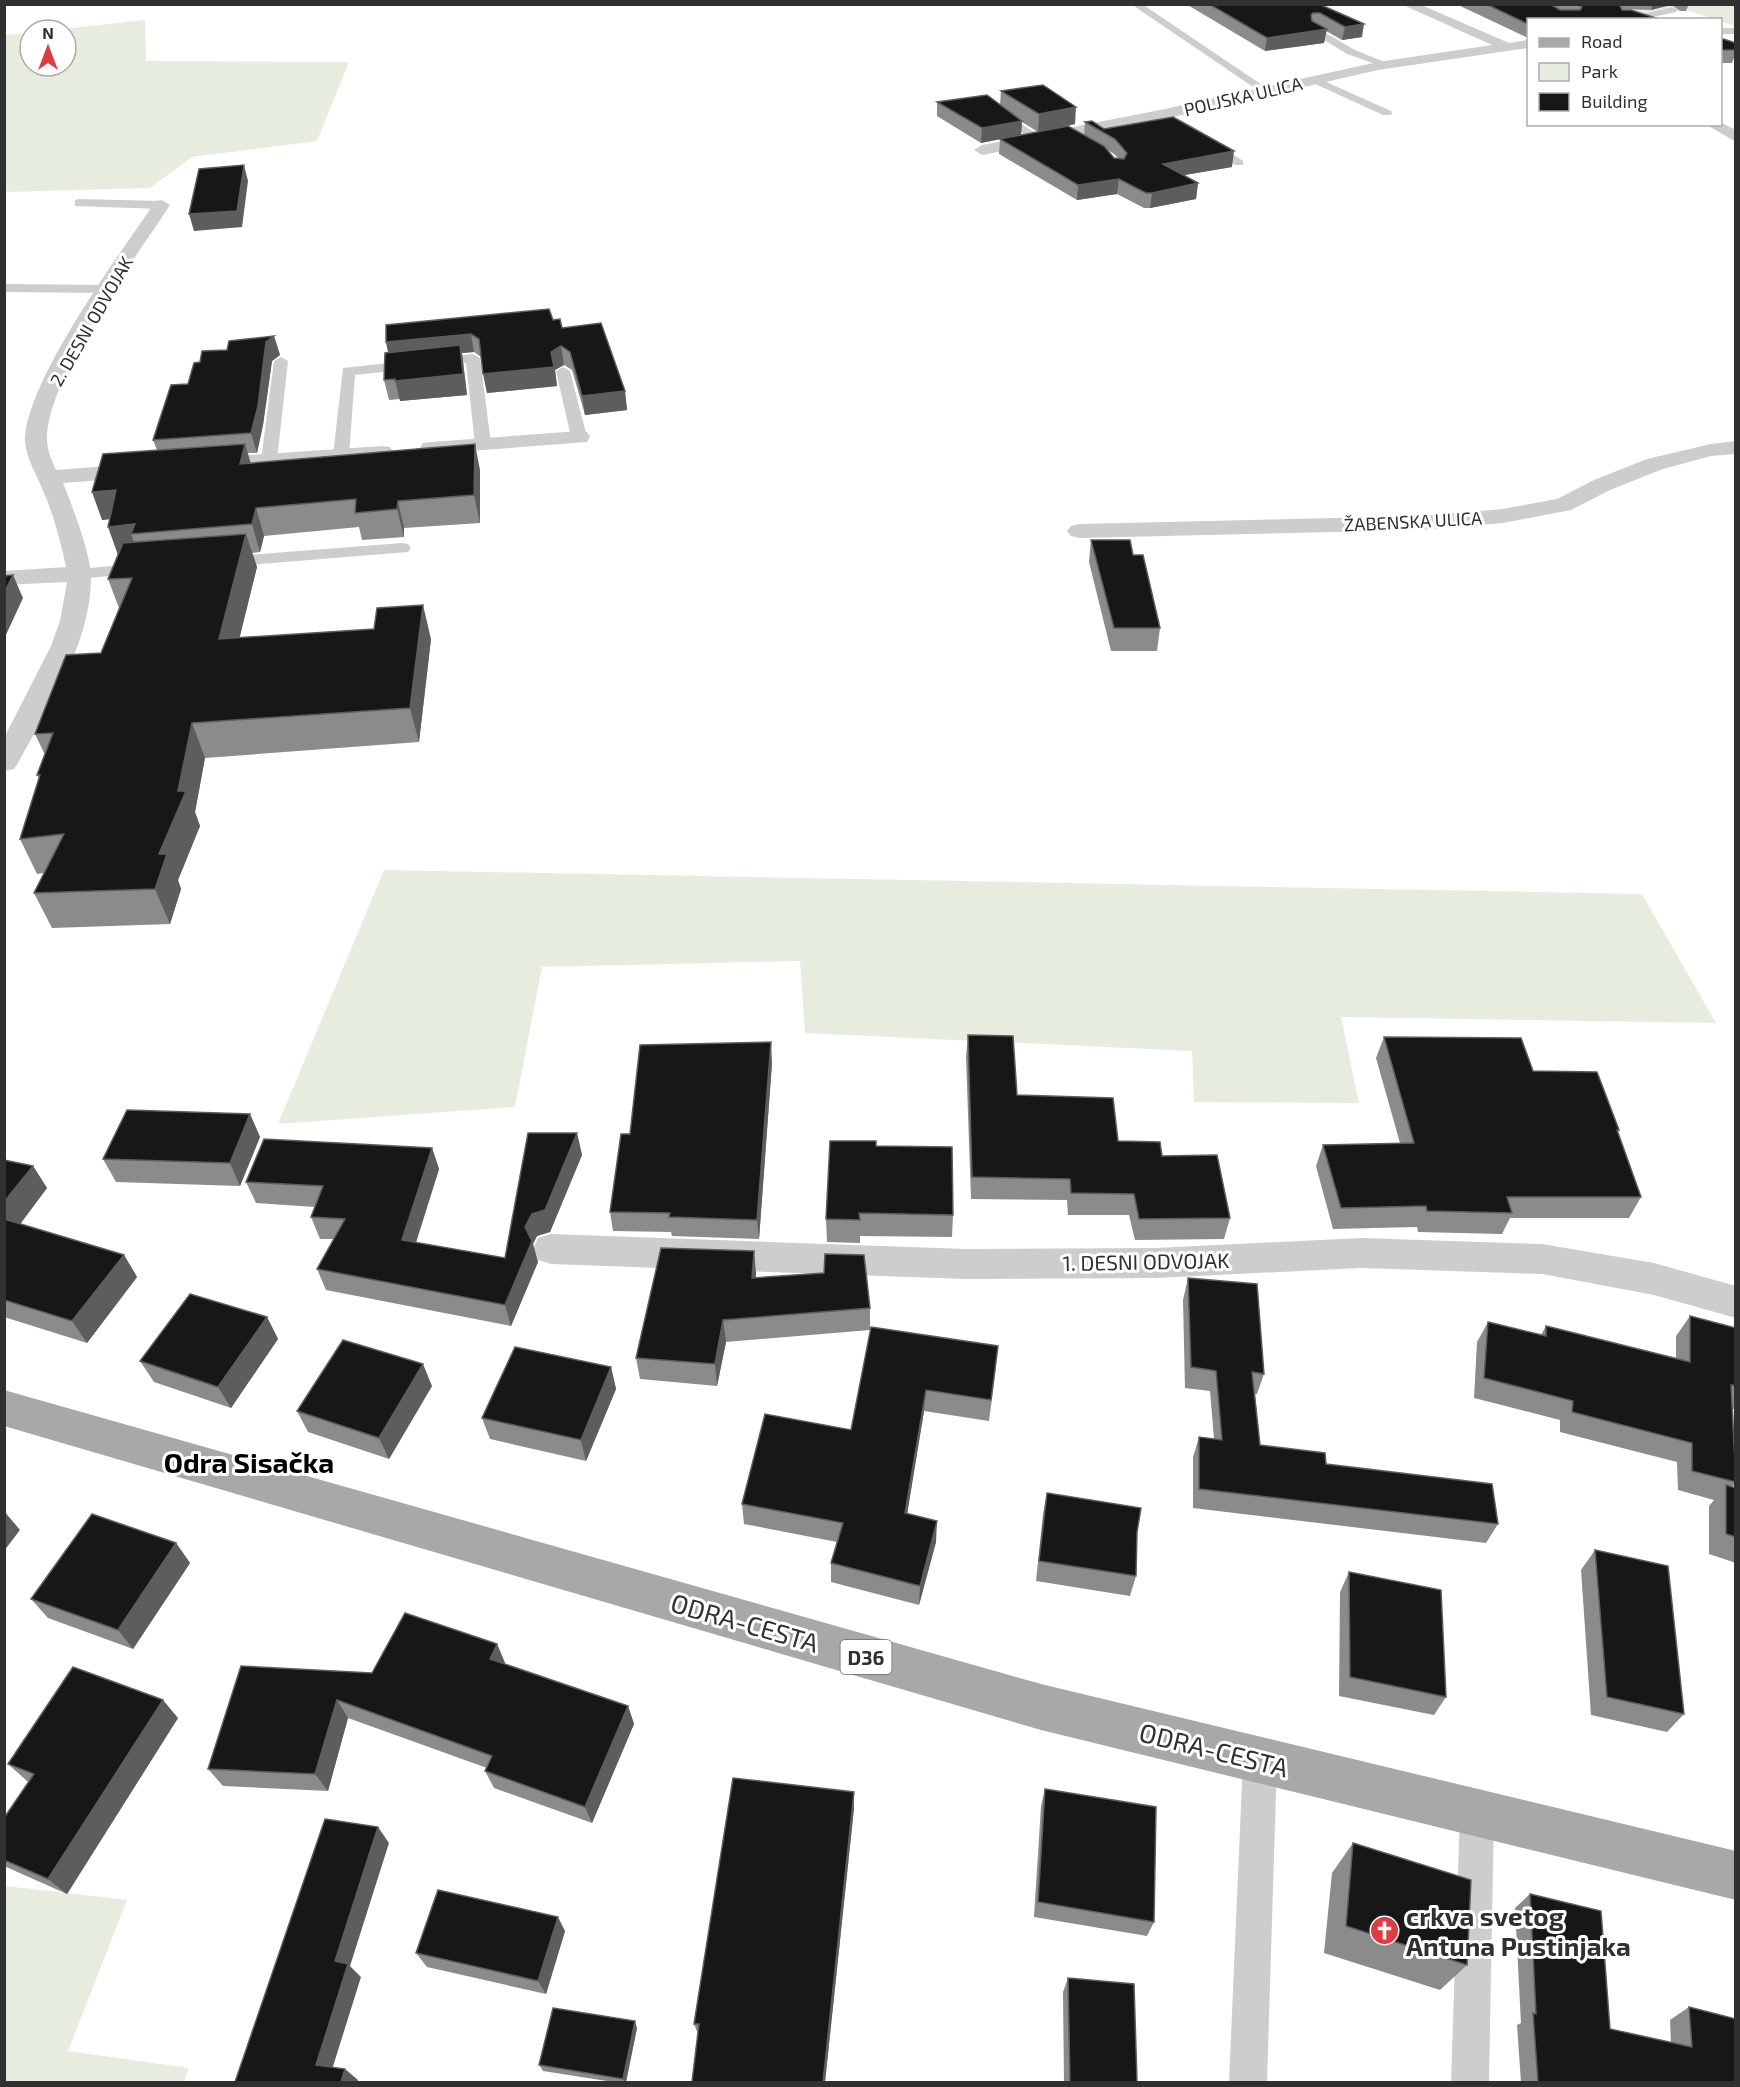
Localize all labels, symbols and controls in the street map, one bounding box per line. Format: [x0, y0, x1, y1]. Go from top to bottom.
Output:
north arrow [18, 18, 78, 78]
legend [1527, 18, 1722, 126]
text: N [42, 23, 54, 42]
text: Road [1581, 30, 1622, 52]
text: Park [1581, 60, 1618, 82]
street label: POLJSKA ULICA [1182, 71, 1305, 120]
text: Building [1581, 90, 1648, 112]
street label: 2. DESNI ODVOJAK [45, 252, 137, 390]
street label: ŽABENSKA ULICA [1343, 506, 1483, 536]
street label: 1. DESNI ODVOJAK [1062, 1247, 1230, 1275]
district label: Odra Sisačka [164, 1445, 334, 1479]
street label: ODRA-CESTA [668, 1586, 822, 1658]
road number: D36 [840, 1640, 892, 1674]
street label: ODRA-CESTA [1136, 1716, 1292, 1782]
place label: crkva svetog Antuna Pustinjaka [1406, 1900, 1631, 1961]
church icon: crkva svetog Antuna Pustinjaka [1369, 1914, 1401, 1946]

